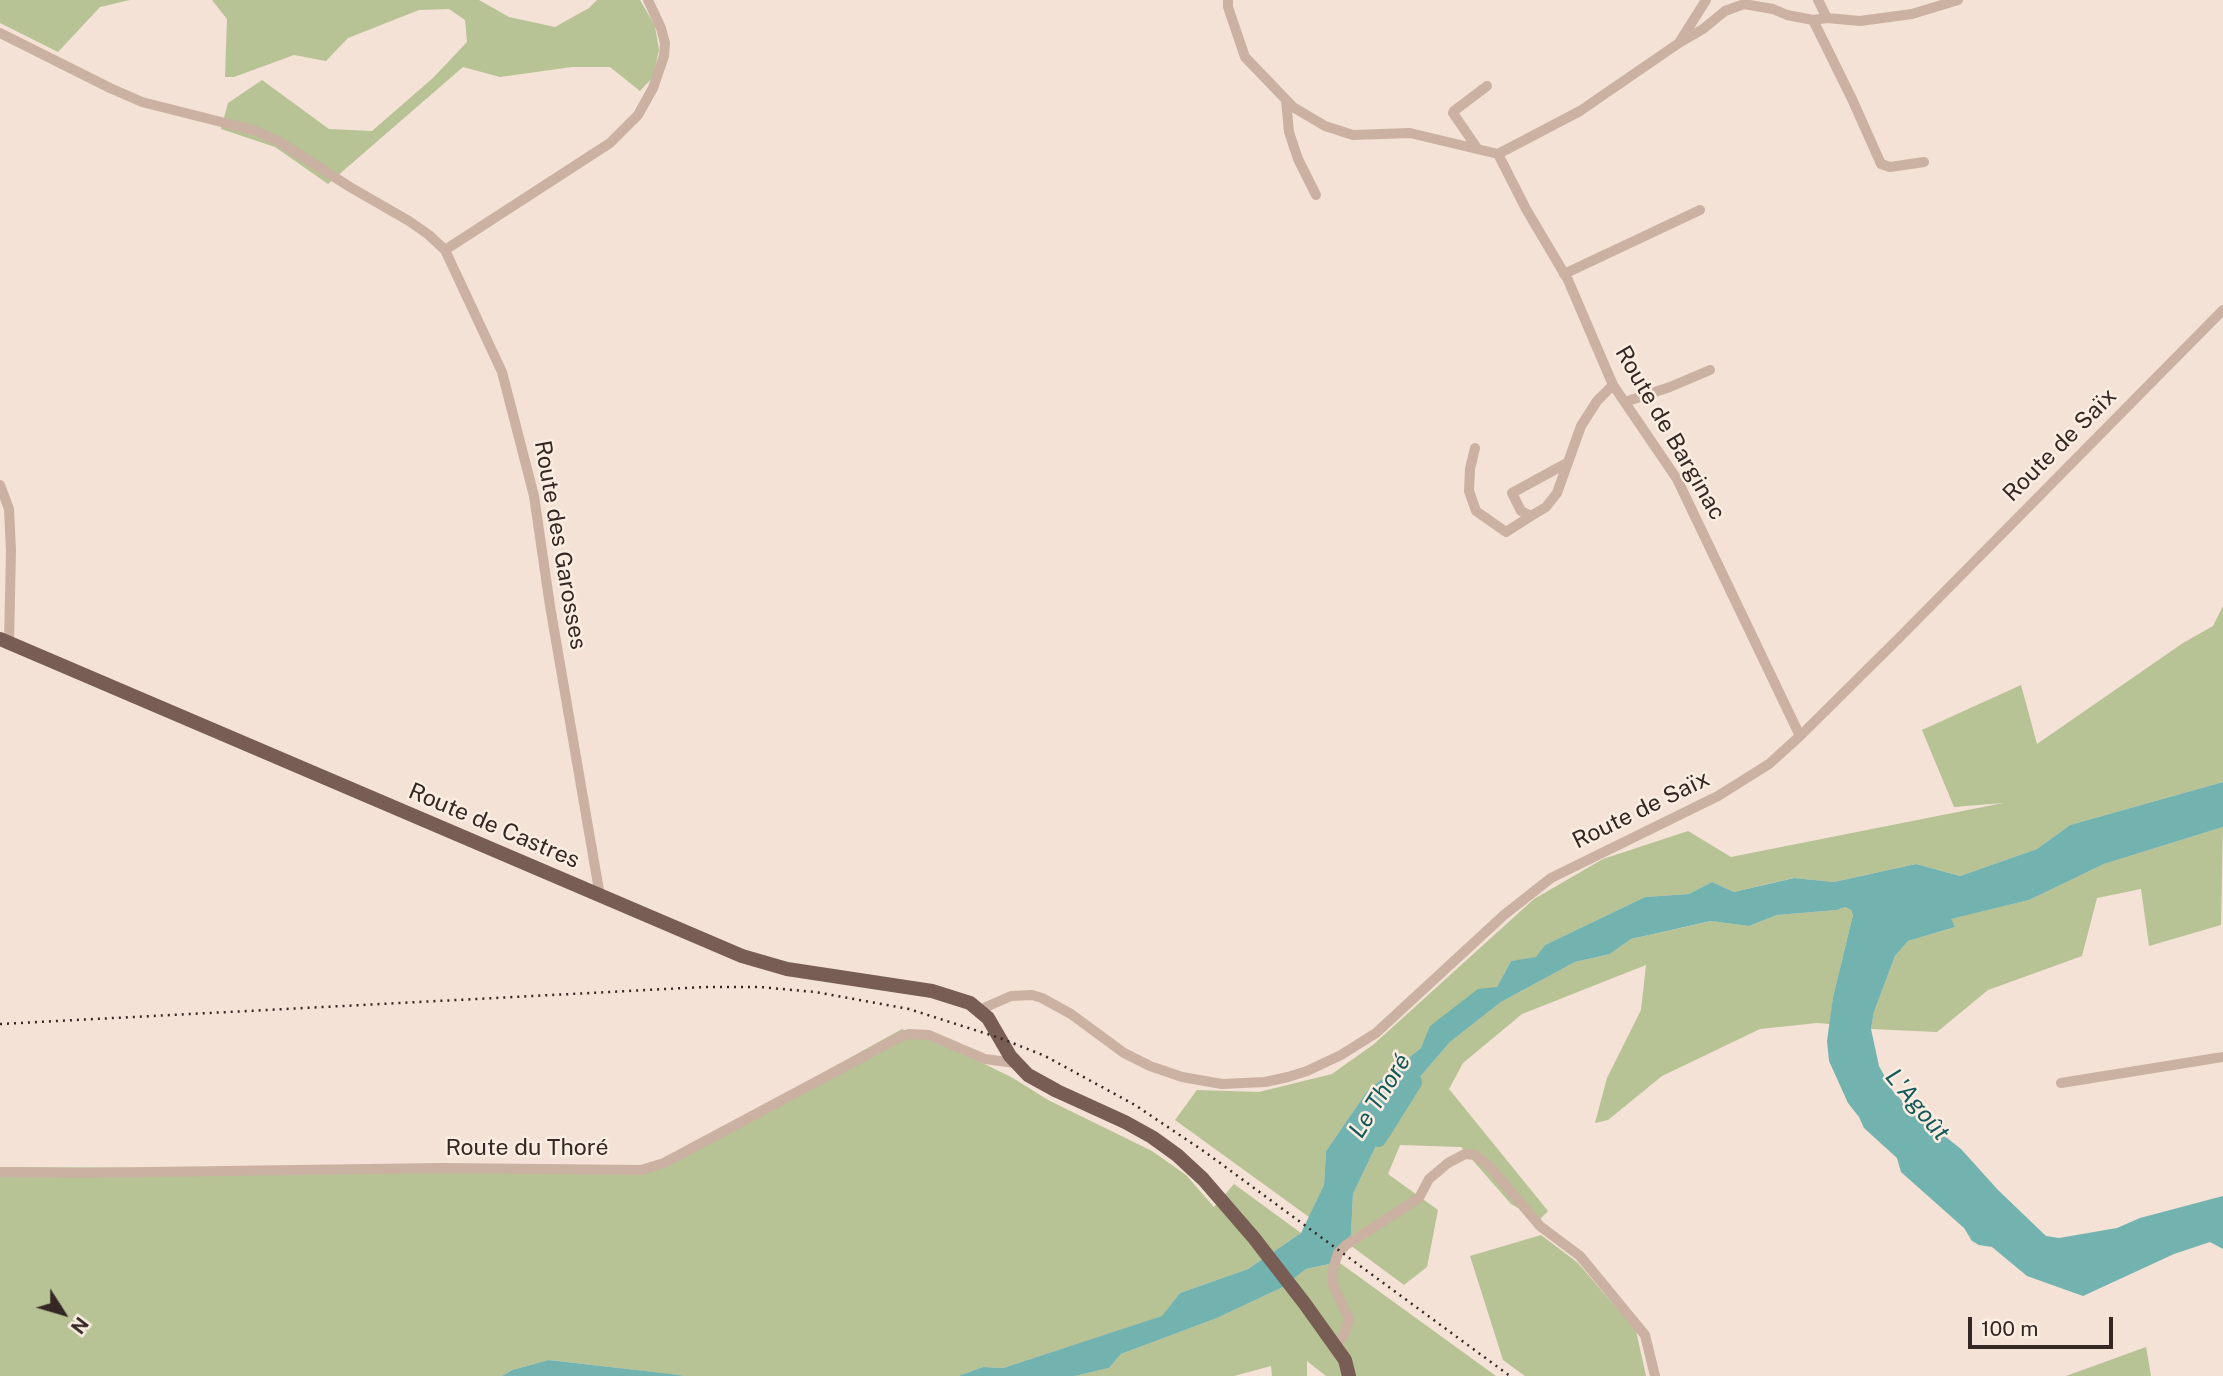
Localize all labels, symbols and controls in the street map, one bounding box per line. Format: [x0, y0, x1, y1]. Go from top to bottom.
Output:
street label: Route de Barginac [1609, 341, 1731, 525]
street label: Route de Saïx [1998, 383, 2122, 507]
street label: Route des Garosses [528, 438, 592, 652]
street label: Route de Saïx [1568, 765, 1714, 855]
street label: Route de Castres [404, 778, 584, 874]
water label: Le Thoré [1343, 1049, 1417, 1143]
water label: L'Agoût [1879, 1063, 1955, 1147]
street label: Route du Thoré [445, 1134, 609, 1162]
north arrow [28, 1278, 98, 1348]
scale bar [1971, 1302, 2116, 1346]
text: N [67, 1313, 93, 1338]
text: 100 m [1981, 1316, 2038, 1341]

